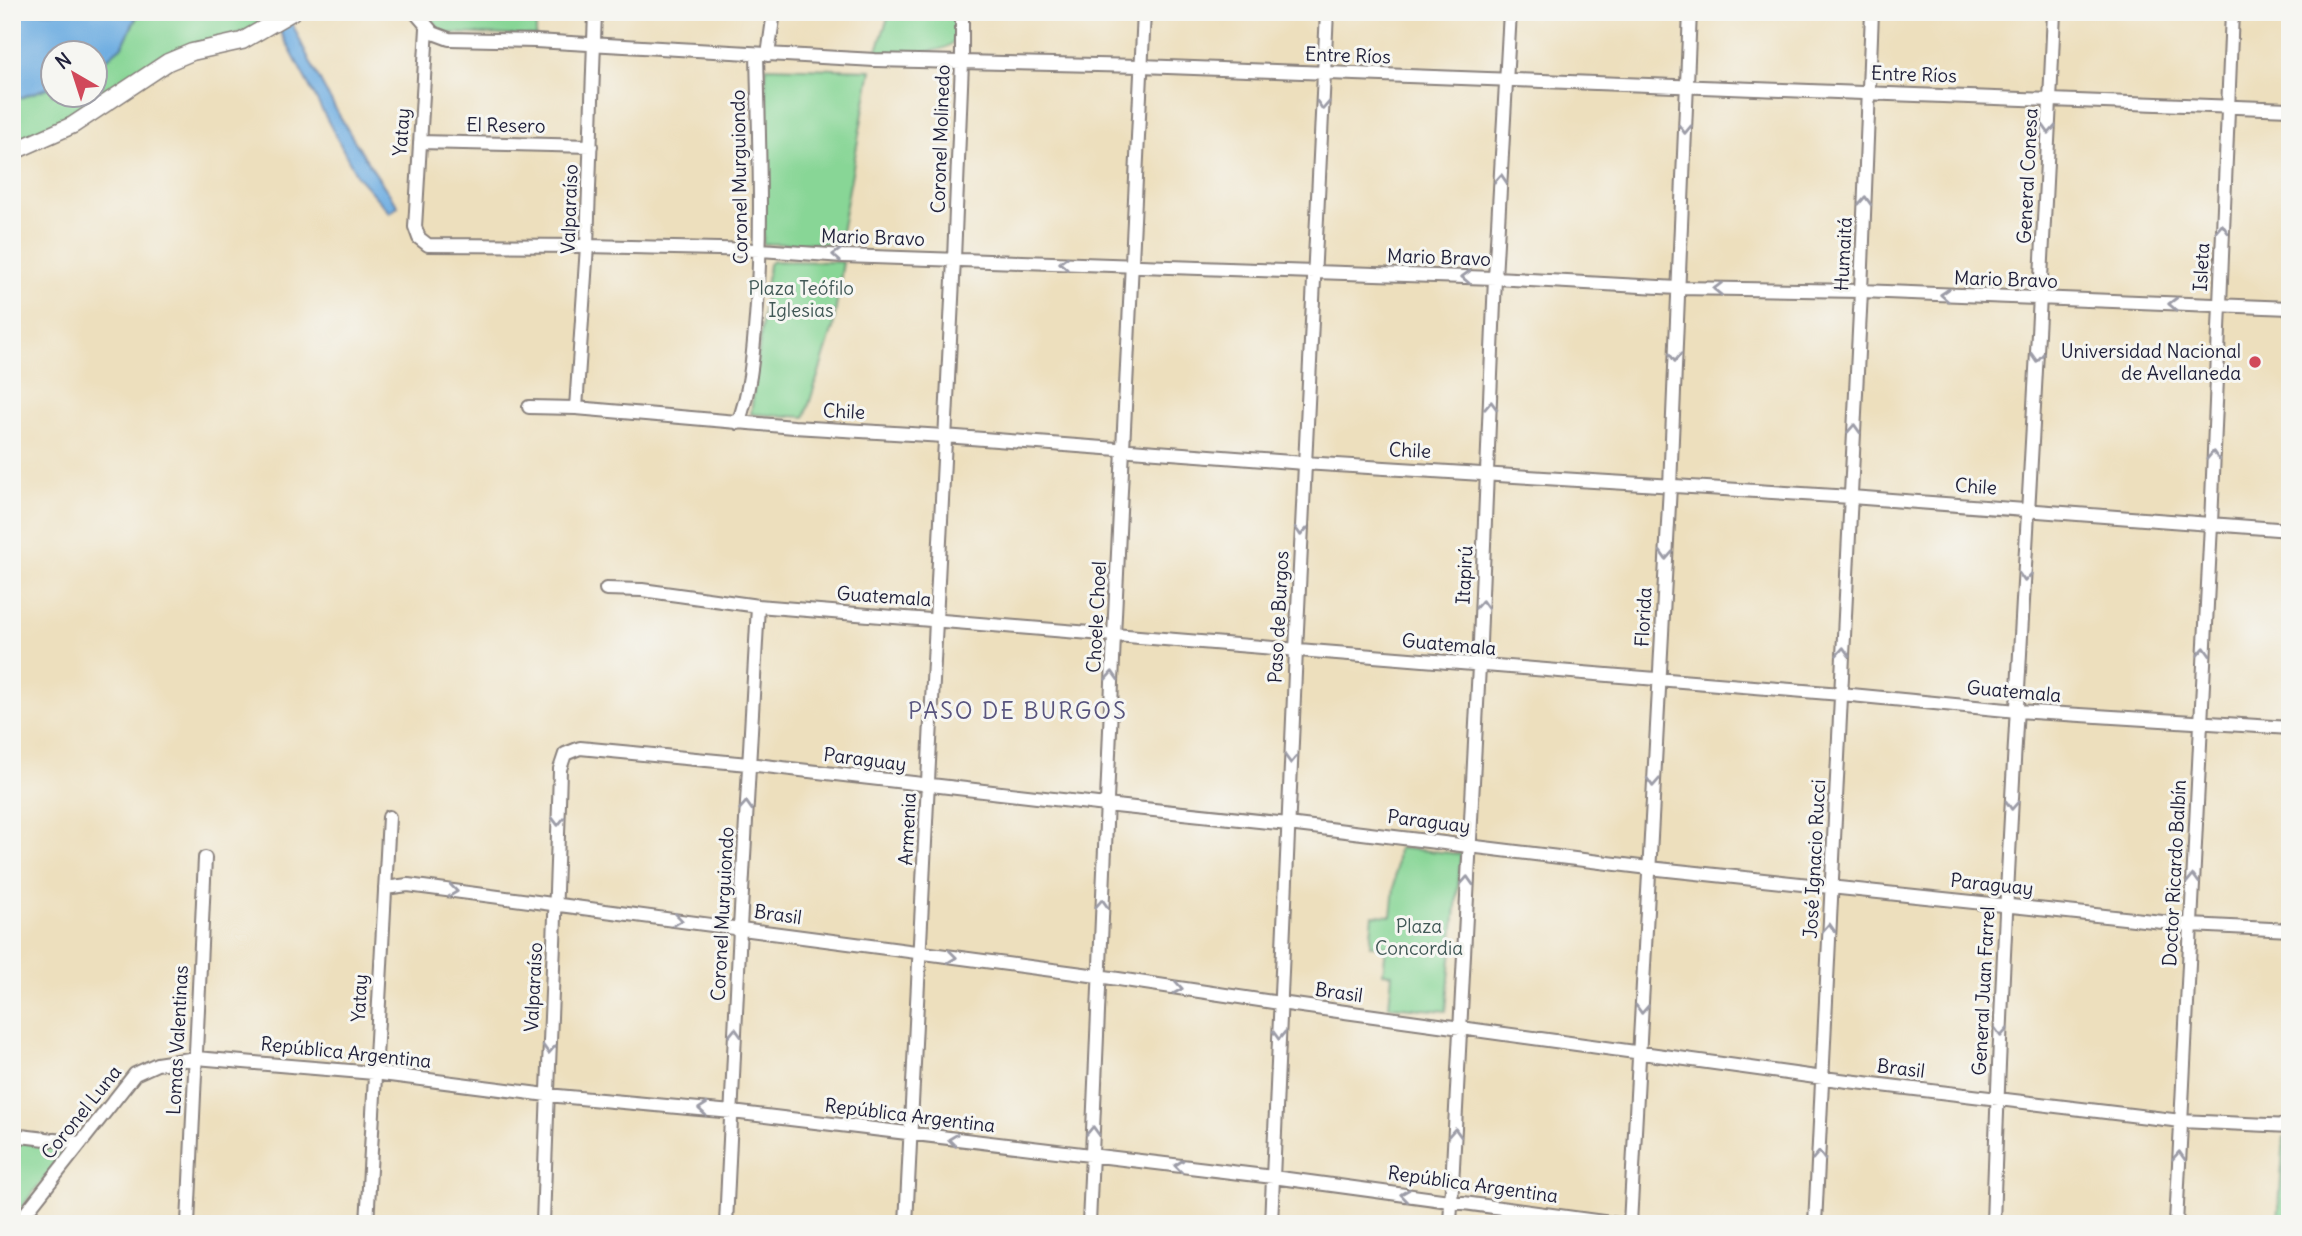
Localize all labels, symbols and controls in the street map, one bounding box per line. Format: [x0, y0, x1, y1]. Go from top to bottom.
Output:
north arrow [38, 38, 108, 108]
street label: Entre Ríos [1305, 42, 1391, 68]
text: N [51, 47, 76, 74]
street label: Entre Ríos [1871, 61, 1957, 87]
street label: Coronel Molinedo [925, 64, 955, 214]
street label: Coronel Murguiondo [725, 89, 753, 265]
one-way arrow [1316, 100, 1331, 111]
street label: Yatay [387, 107, 415, 157]
street label: General Conesa [2011, 107, 2043, 245]
street label: El Resero [466, 112, 546, 138]
one-way arrow [1677, 124, 1692, 135]
one-way arrow [2041, 124, 2056, 135]
street label: Valparaíso [555, 164, 583, 254]
one-way arrow [1493, 173, 1508, 184]
one-way arrow [1857, 196, 1872, 207]
street label: Humaitá [1829, 216, 1857, 291]
street label: Mario Bravo [821, 223, 925, 251]
one-way arrow [2215, 223, 2230, 234]
street label: Isleta [2188, 242, 2214, 292]
street label: Mario Bravo [1387, 243, 1491, 271]
one-way arrow [831, 248, 842, 263]
one-way arrow [1059, 255, 1070, 270]
street label: Mario Bravo [1954, 265, 2058, 293]
one-way arrow [1460, 270, 1471, 285]
park label: Plaza Teófilo Iglesias [748, 276, 854, 322]
one-way arrow [1712, 281, 1723, 297]
one-way arrow [1939, 288, 1950, 303]
one-way arrow [2167, 296, 2178, 311]
place label: Universidad Nacional de Avellaneda [2061, 339, 2241, 385]
one-way arrow [1668, 351, 1683, 362]
one-way arrow [2030, 351, 2045, 362]
marker: Universidad Nacional de Avellaneda [2247, 354, 2263, 370]
street label: Chile [822, 398, 866, 424]
one-way arrow [1483, 400, 1498, 411]
one-way arrow [1846, 423, 1861, 434]
street label: Chile [1388, 437, 1432, 463]
one-way arrow [2205, 450, 2221, 461]
street label: Chile [1954, 473, 1998, 499]
one-way arrow [1294, 526, 1309, 537]
street label: Itapirú [1450, 545, 1478, 605]
one-way arrow [1658, 549, 1673, 560]
street label: Paso de Burgos [1263, 550, 1293, 684]
street label: Choele Choel [1081, 560, 1111, 674]
one-way arrow [2018, 572, 2033, 583]
street label: Guatemala [836, 581, 932, 611]
street label: Florida [1629, 586, 1657, 647]
one-way arrow [1474, 599, 1489, 610]
street label: Guatemala [1401, 628, 1497, 660]
one-way arrow [1835, 646, 1850, 657]
one-way arrow [2196, 646, 2211, 657]
one-way arrow [1104, 671, 1119, 682]
street label: Guatemala [1966, 675, 2062, 707]
district label: PASO DE BURGOS [908, 696, 1128, 725]
street label: Paraguay [822, 742, 908, 776]
one-way arrow [1283, 753, 1298, 764]
one-way arrow [1646, 776, 1661, 787]
street label: José Ignacio Rucci [1798, 779, 1830, 939]
street label: Doctor Ricardo Balbín [2157, 779, 2191, 967]
street label: Armenia [893, 792, 921, 866]
one-way arrow [2005, 799, 2020, 810]
one-way arrow [739, 800, 754, 811]
street label: Paraguay [1386, 804, 1472, 838]
one-way arrow [551, 816, 566, 827]
street label: Coronel Murguiondo [705, 826, 739, 1002]
street label: Paraguay [1949, 868, 2035, 900]
one-way arrow [2185, 874, 2200, 885]
one-way arrow [1460, 875, 1475, 886]
one-way arrow [447, 883, 459, 898]
one-way arrow [1094, 898, 1109, 909]
street label: Brasil [753, 899, 803, 929]
street label: General Juan Farrel [1967, 906, 1999, 1076]
one-way arrow [672, 912, 684, 927]
park label: Plaza Concordia [1375, 914, 1463, 960]
one-way arrow [1822, 923, 1837, 934]
street label: Valparaíso [519, 942, 547, 1032]
one-way arrow [946, 950, 958, 965]
street label: Lomas Valentinas [161, 965, 193, 1115]
street label: Yatay [346, 973, 372, 1023]
street label: Brasil [1314, 977, 1364, 1007]
one-way arrow [1172, 980, 1184, 995]
one-way arrow [1634, 1004, 1649, 1015]
one-way arrow [1993, 1026, 2008, 1037]
one-way arrow [728, 1027, 743, 1038]
one-way arrow [1271, 1029, 1286, 1040]
street label: República Argentina [259, 1031, 433, 1073]
one-way arrow [542, 1043, 557, 1054]
street label: Brasil [1876, 1053, 1926, 1083]
street label: Coronel Luna [36, 1060, 126, 1164]
street label: República Argentina [823, 1093, 997, 1137]
one-way arrow [697, 1102, 708, 1117]
one-way arrow [1085, 1125, 1101, 1136]
one-way arrow [1447, 1127, 1462, 1138]
one-way arrow [947, 1132, 959, 1147]
one-way arrow [1811, 1150, 1826, 1161]
one-way arrow [2171, 1150, 2186, 1161]
one-way arrow [1173, 1159, 1185, 1174]
street label: República Argentina [1386, 1160, 1560, 1208]
one-way arrow [1399, 1187, 1411, 1202]

